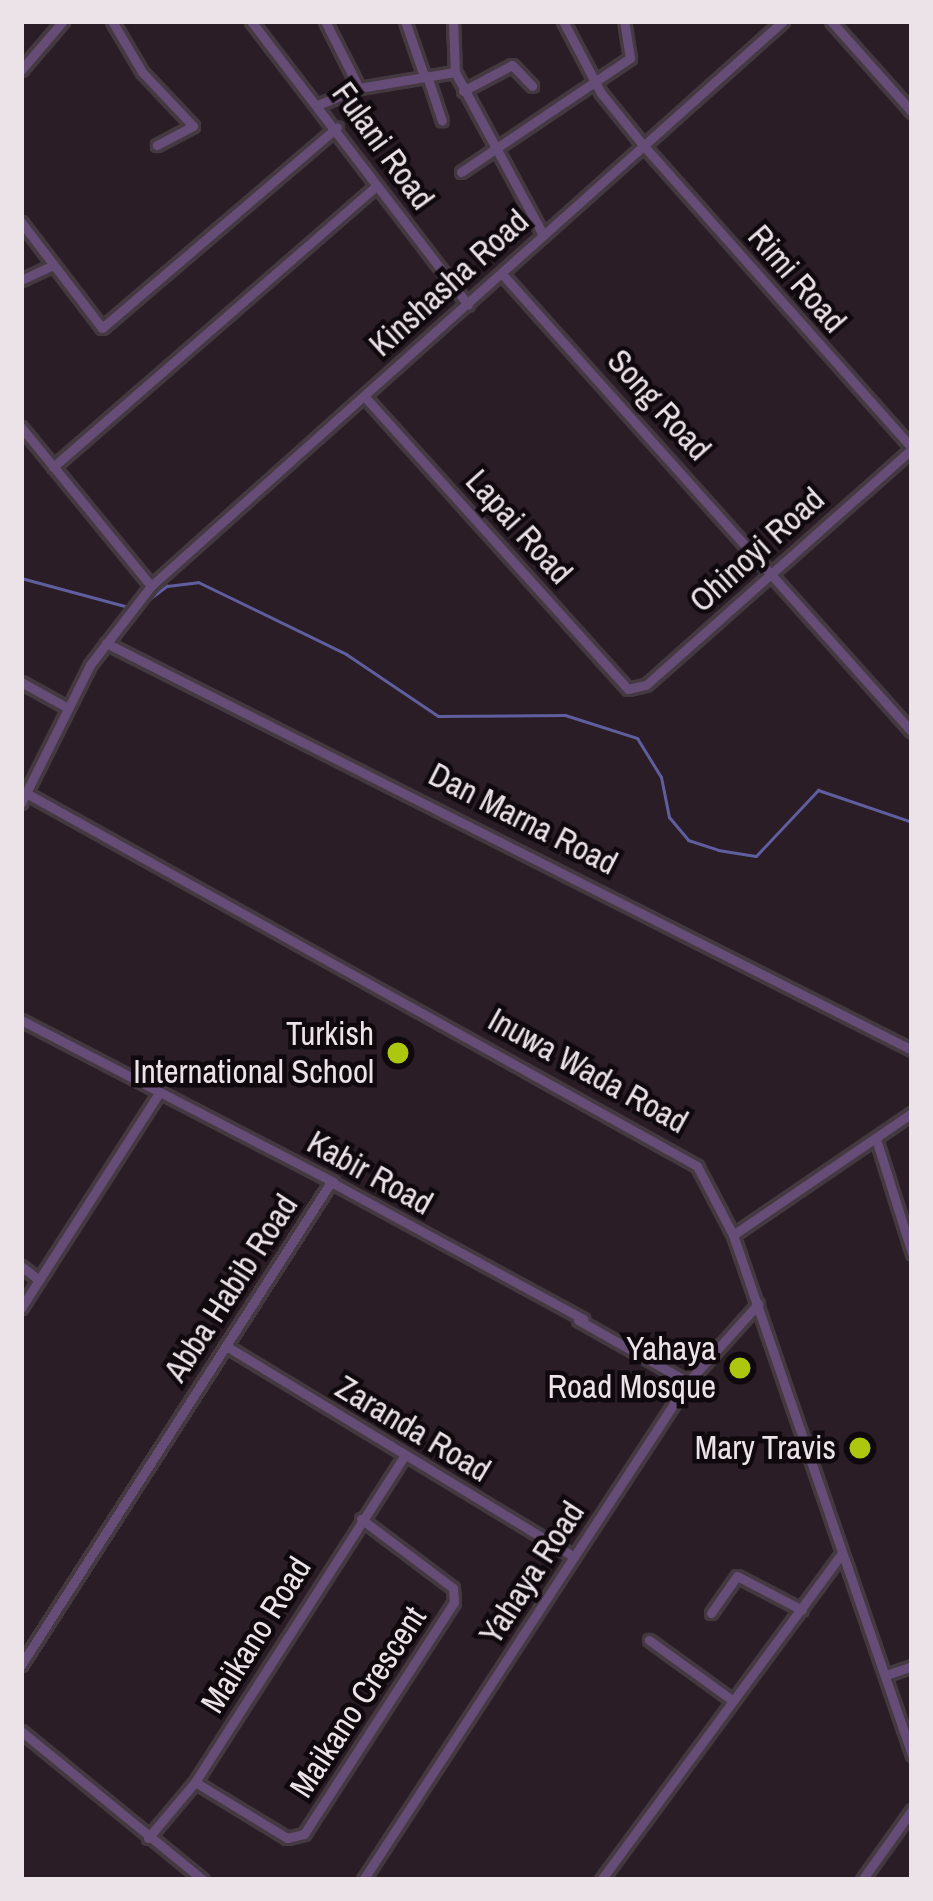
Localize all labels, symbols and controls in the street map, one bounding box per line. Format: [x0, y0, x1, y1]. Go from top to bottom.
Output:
street label: Fulani Road [324, 75, 442, 217]
street label: Kinshasha Road [361, 201, 537, 365]
street label: Rimi Road [740, 217, 854, 341]
street label: Song Road [599, 341, 719, 469]
street label: Lapai Road [457, 462, 581, 592]
street label: Ohinoyi Road [682, 479, 832, 621]
street label: Dan Marna Road [422, 755, 624, 883]
street label: Inuwa Wada Road [481, 1000, 695, 1142]
place label: Turkish International School [133, 1014, 374, 1092]
marker: Turkish International School [385, 1040, 411, 1066]
street label: Kabir Road [301, 1123, 439, 1223]
street label: Abba Habib Road [156, 1187, 306, 1389]
place label: Yahaya Road Mosque [548, 1329, 716, 1407]
marker: Yahaya Road Mosque [727, 1355, 753, 1381]
street label: Zaranda Road [329, 1367, 497, 1491]
place label: Mary Travis [694, 1428, 836, 1468]
marker: Mary Travis [847, 1435, 873, 1461]
street label: Yahaya Road [471, 1494, 593, 1652]
street label: Maikano Road [193, 1550, 319, 1720]
street label: Maikano Crescent [282, 1599, 434, 1805]

